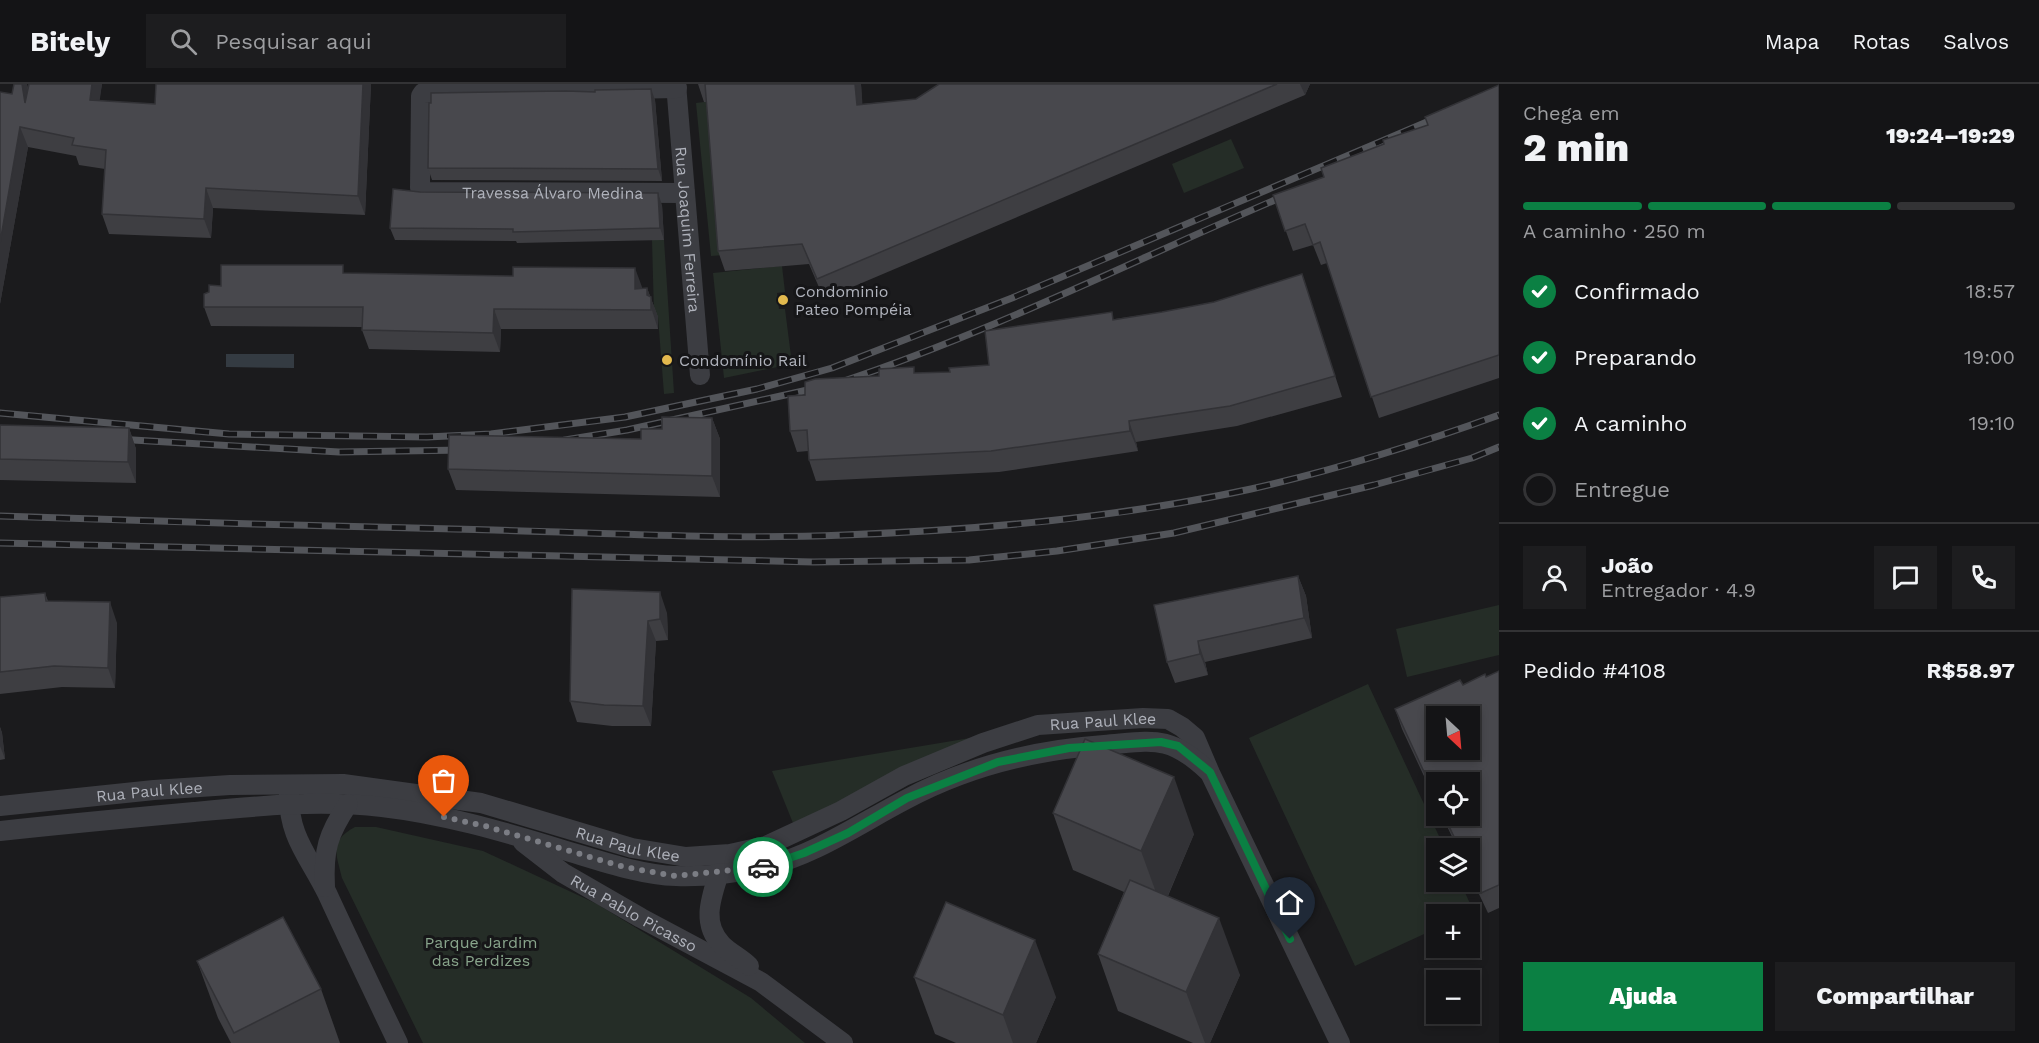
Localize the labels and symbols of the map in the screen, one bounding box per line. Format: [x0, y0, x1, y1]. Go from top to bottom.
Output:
street label: Rua Joaquim Ferreira [672, 146, 704, 313]
street label: Travessa Álvaro Medina [462, 183, 643, 202]
place label: Condominio Pateo Pompéia [795, 282, 912, 319]
marker: Condominio Pateo Pompéia [776, 293, 790, 307]
place label: Condomínio Rail [679, 351, 807, 370]
marker: Condomínio Rail [660, 353, 674, 367]
north arrow [1426, 706, 1480, 760]
street label: Rua Paul Klee [1049, 708, 1157, 734]
pin [418, 755, 469, 817]
street label: Rua Paul Klee [95, 777, 203, 805]
street label: Rua Paul Klee [573, 822, 681, 865]
courier [733, 837, 793, 897]
street label: Rua Pablo Picasso [567, 870, 700, 956]
pin [1264, 877, 1315, 939]
park label: Parque Jardim das Perdizes [425, 933, 537, 970]

